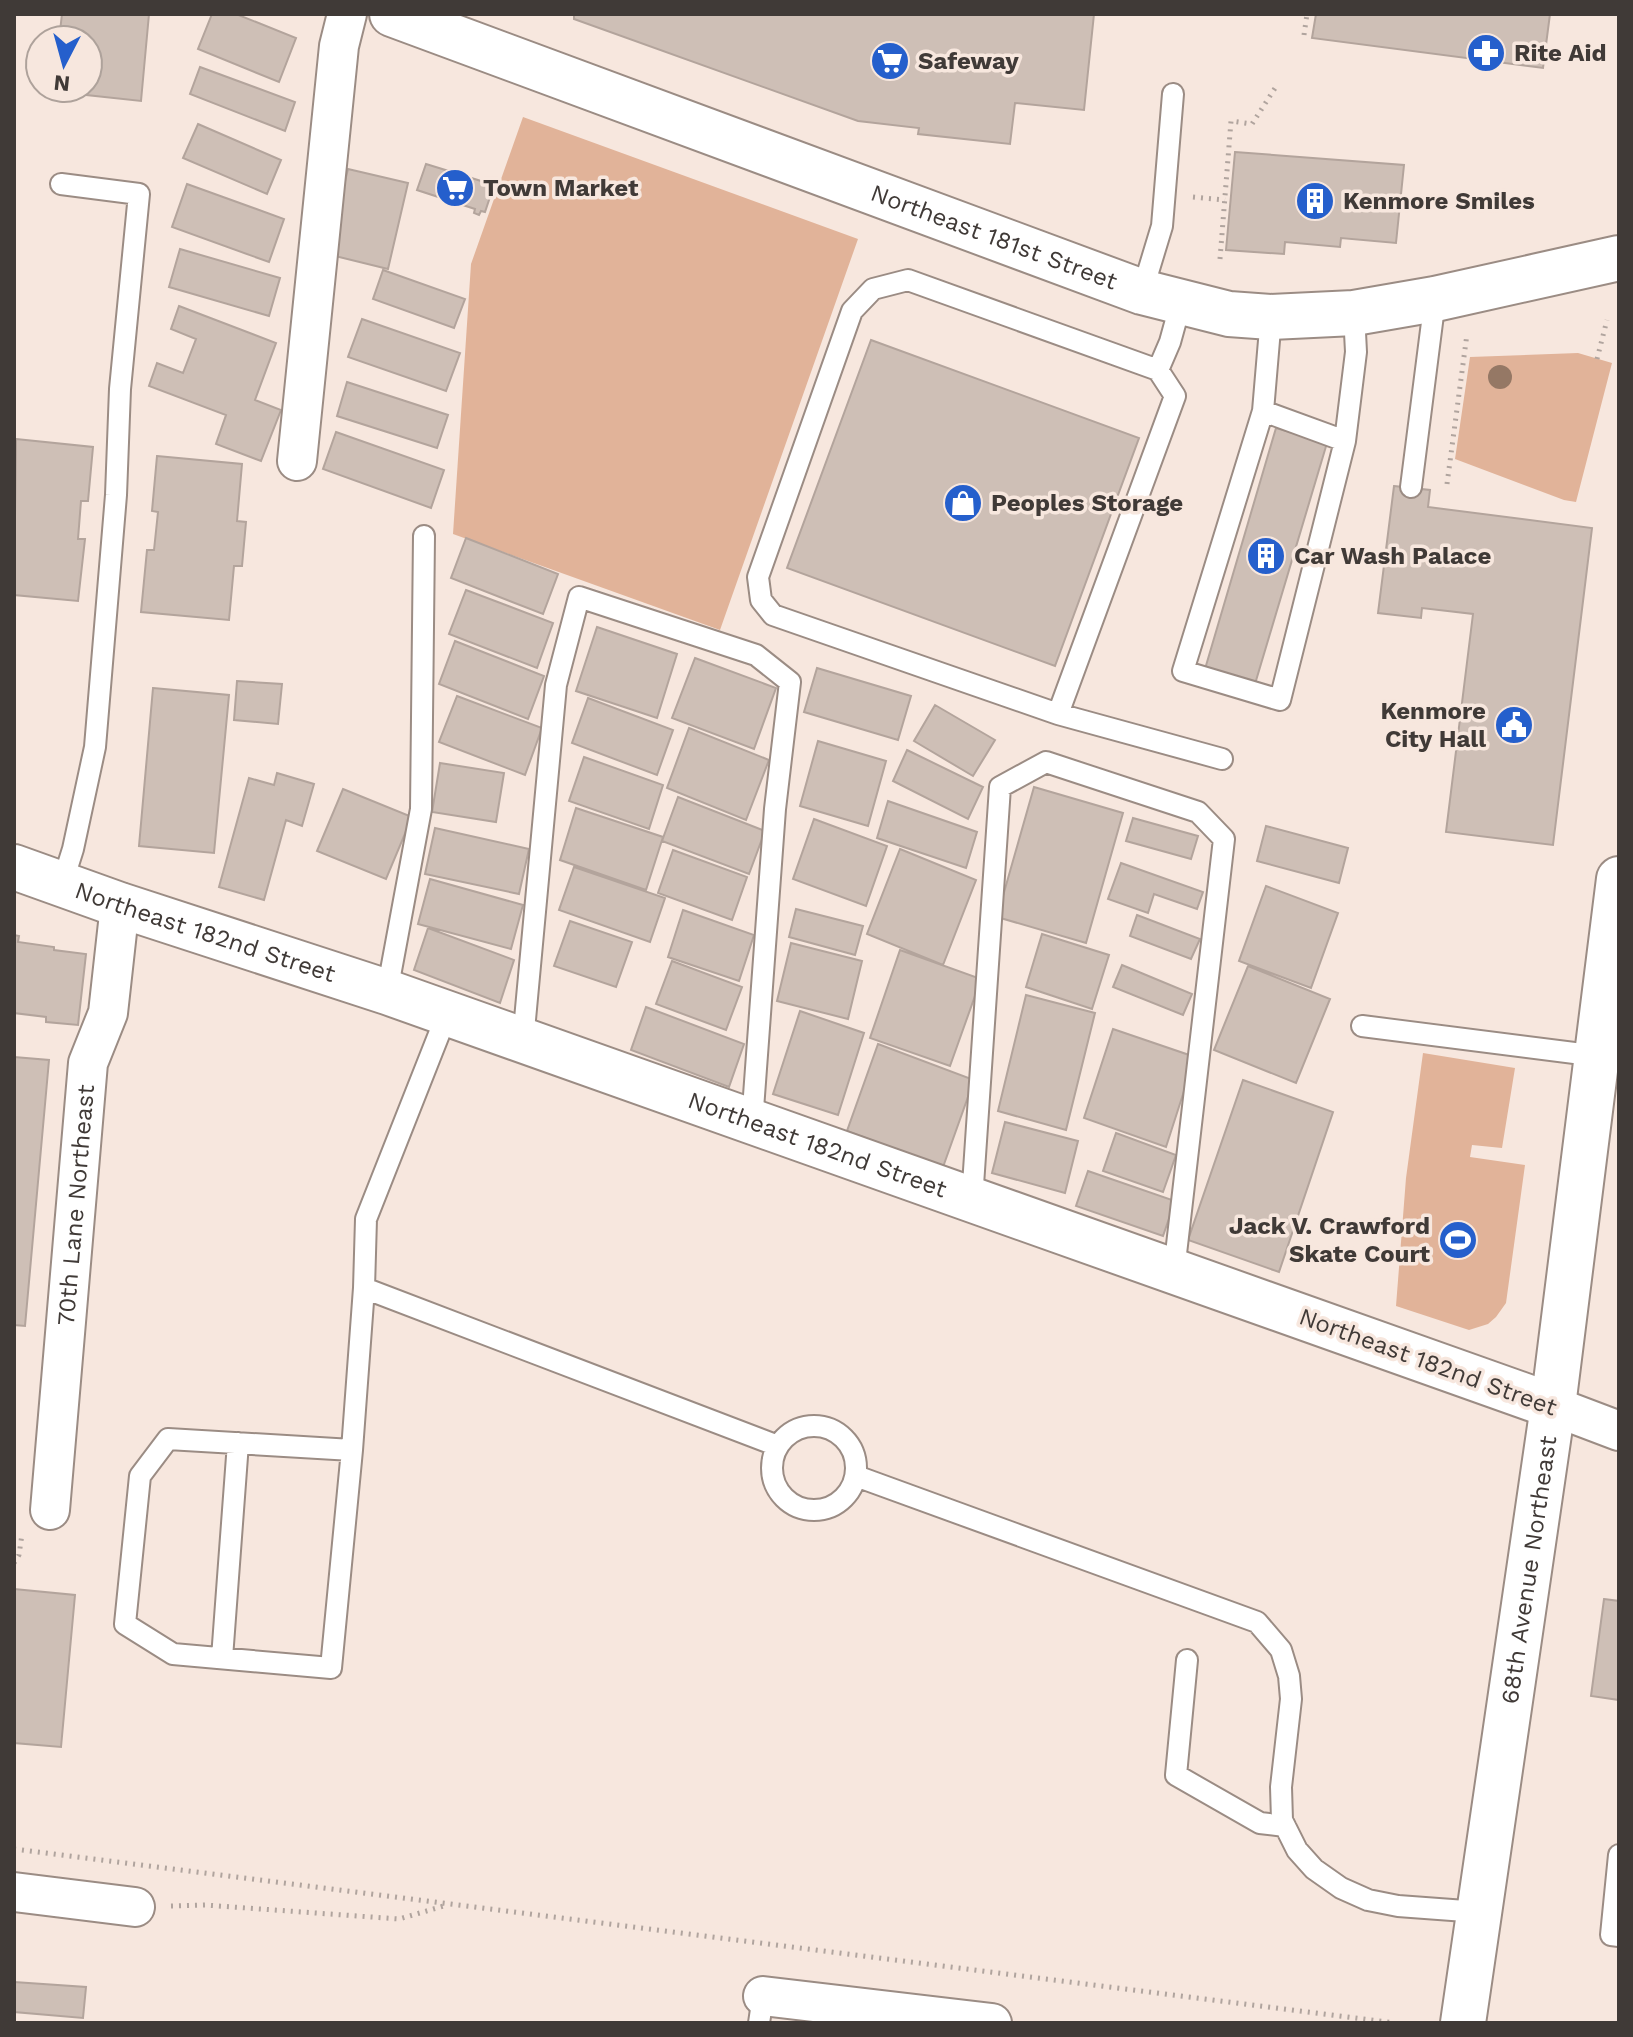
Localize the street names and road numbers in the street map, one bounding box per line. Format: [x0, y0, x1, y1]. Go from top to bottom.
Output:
street label: Northeast 181st Street [867, 179, 1121, 296]
street label: Northeast 182nd Street [71, 876, 339, 988]
street label: 70th Lane Northeast [52, 1083, 100, 1327]
street label: Northeast 182nd Street [684, 1086, 950, 1204]
street label: Northeast 182nd Street [1295, 1302, 1561, 1422]
street label: 68th Avenue Northeast [1496, 1434, 1562, 1706]

